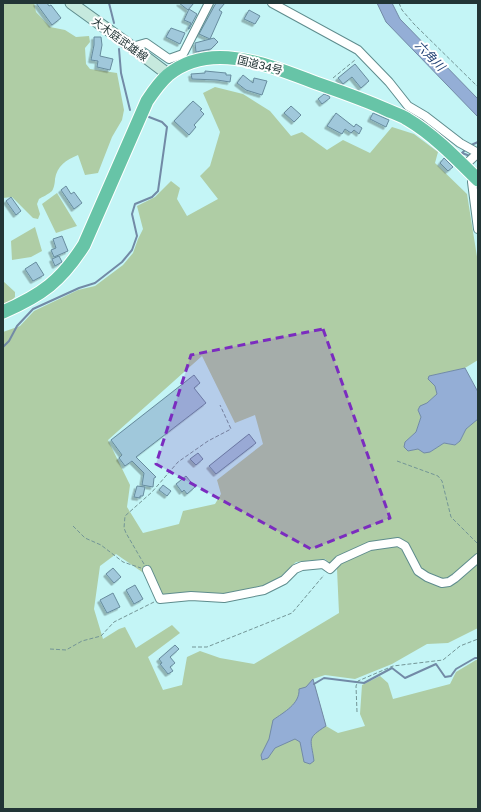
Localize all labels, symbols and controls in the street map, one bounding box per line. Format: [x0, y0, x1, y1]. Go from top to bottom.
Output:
street label: 大木庭武雄線 [90, 14, 151, 63]
water label: 六角川 [412, 37, 450, 75]
street label: 国道34号 [236, 53, 284, 76]

